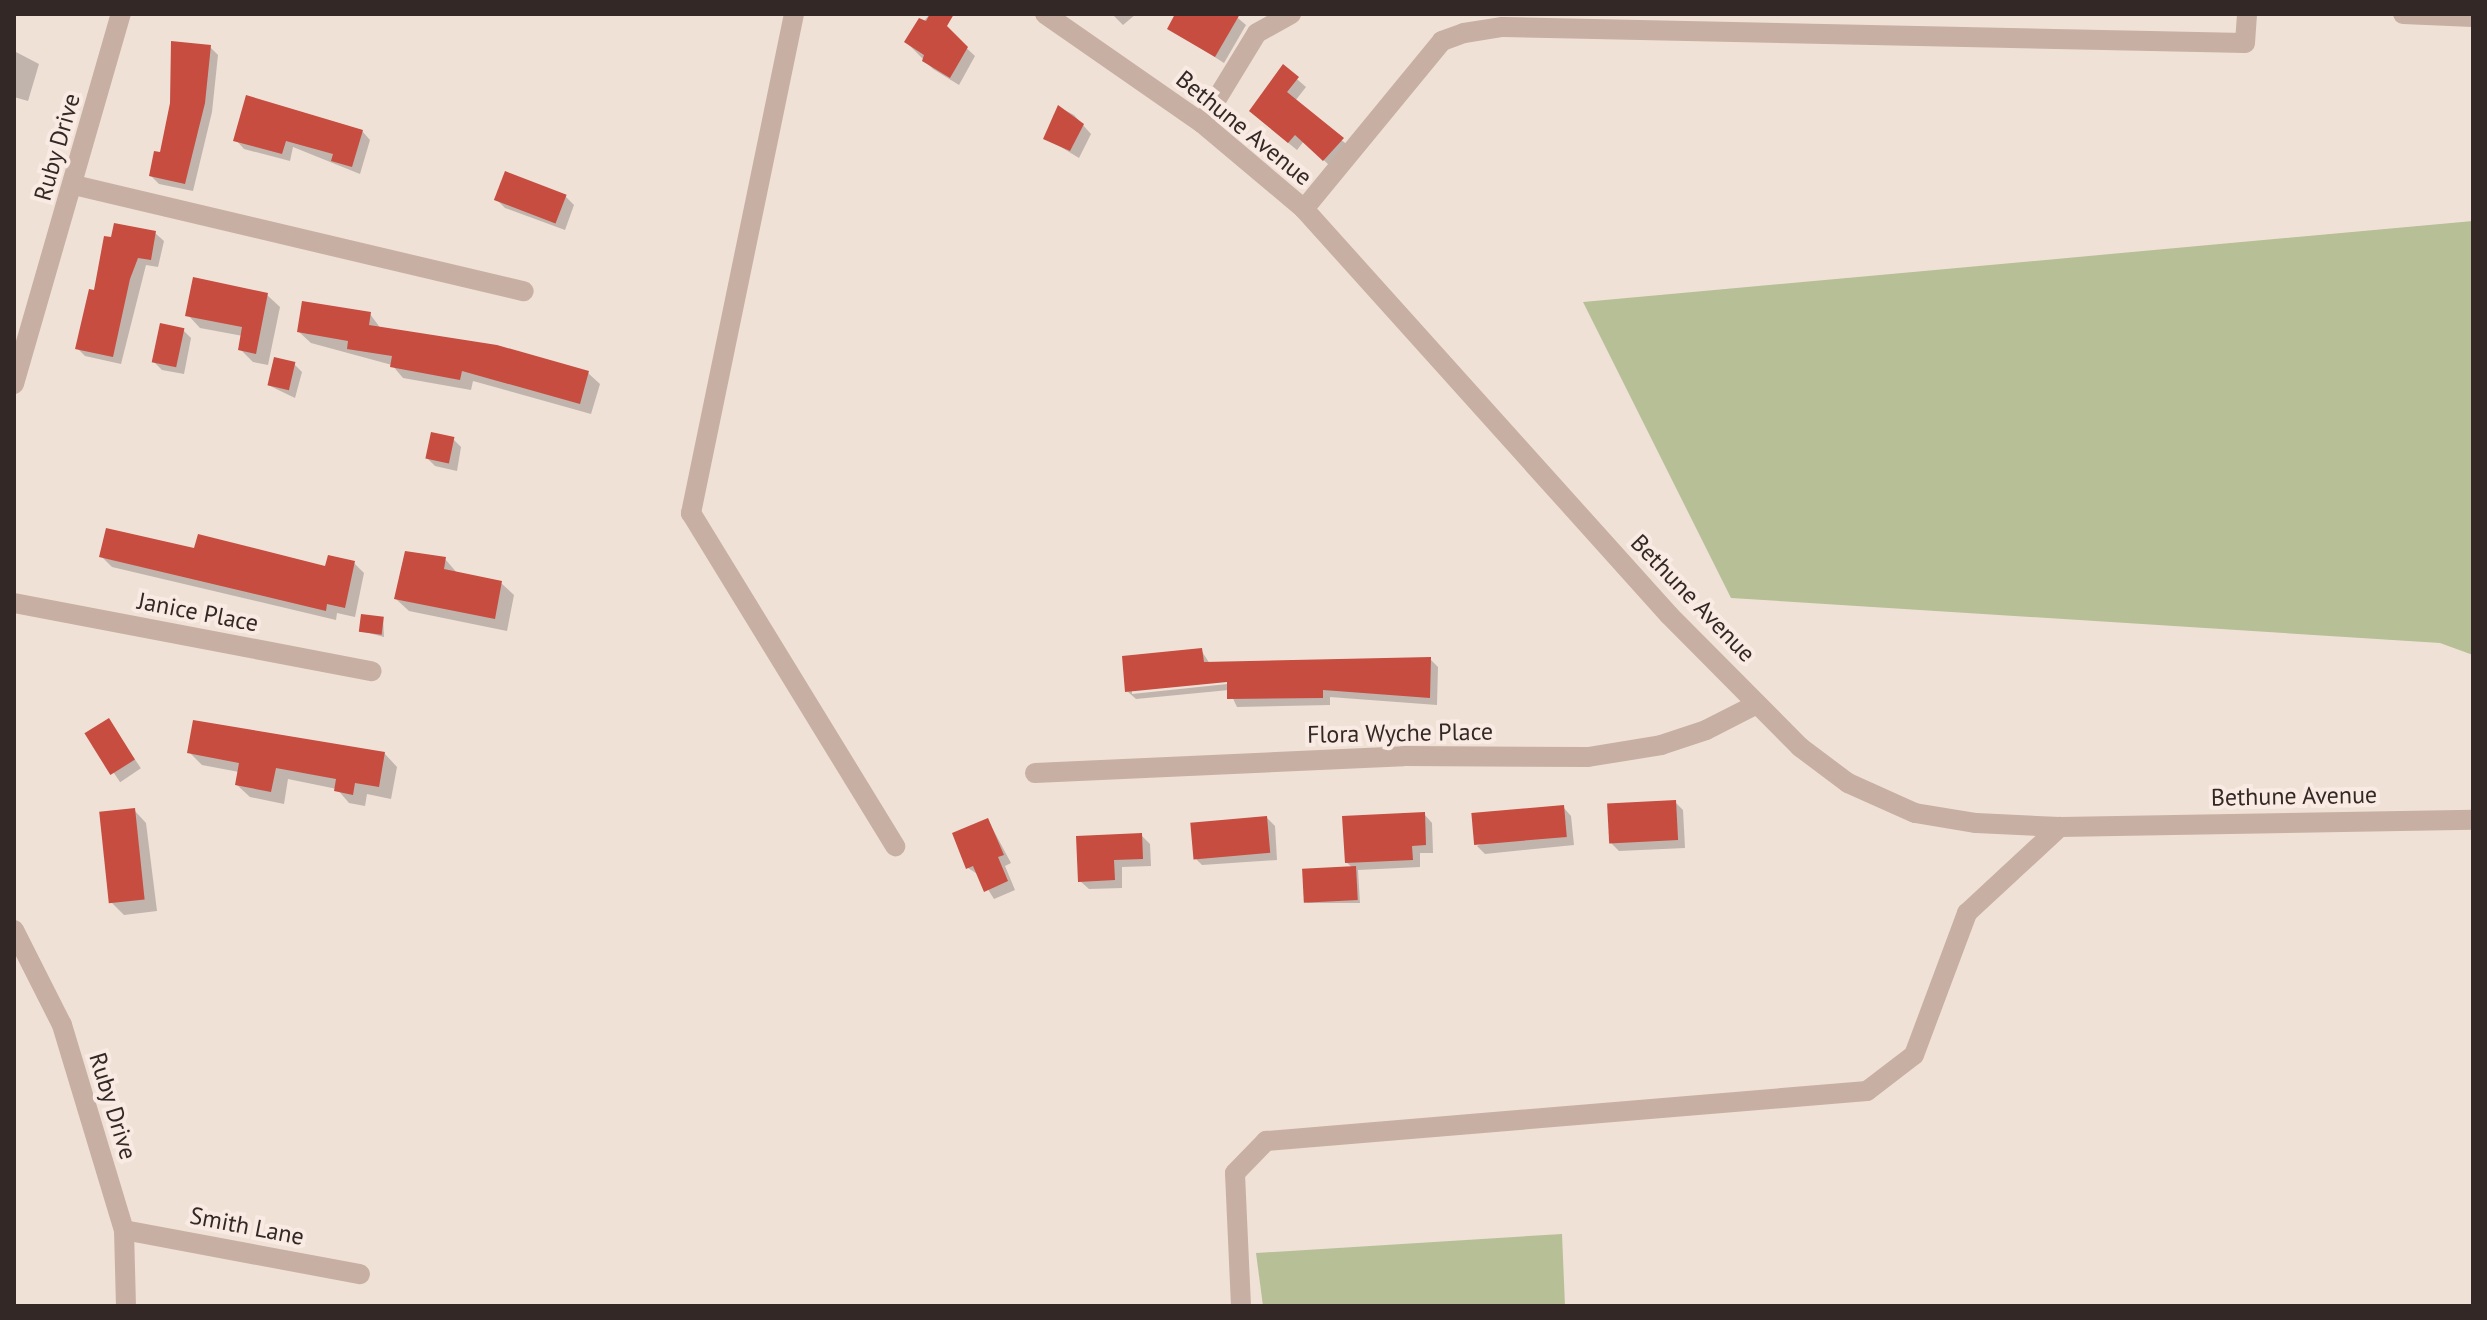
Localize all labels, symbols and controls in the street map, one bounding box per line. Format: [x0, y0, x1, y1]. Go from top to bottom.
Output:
street label: Bethune Avenue [1170, 64, 1318, 192]
street label: Ruby Drive [28, 90, 86, 204]
street label: Bethune Avenue [1625, 528, 1761, 668]
street label: Janice Place [135, 586, 261, 638]
street label: Flora Wyche Place [1307, 717, 1493, 749]
street label: Bethune Avenue [2210, 780, 2378, 812]
street label: Ruby Drive [83, 1049, 143, 1163]
street label: Smith Lane [188, 1201, 306, 1251]

